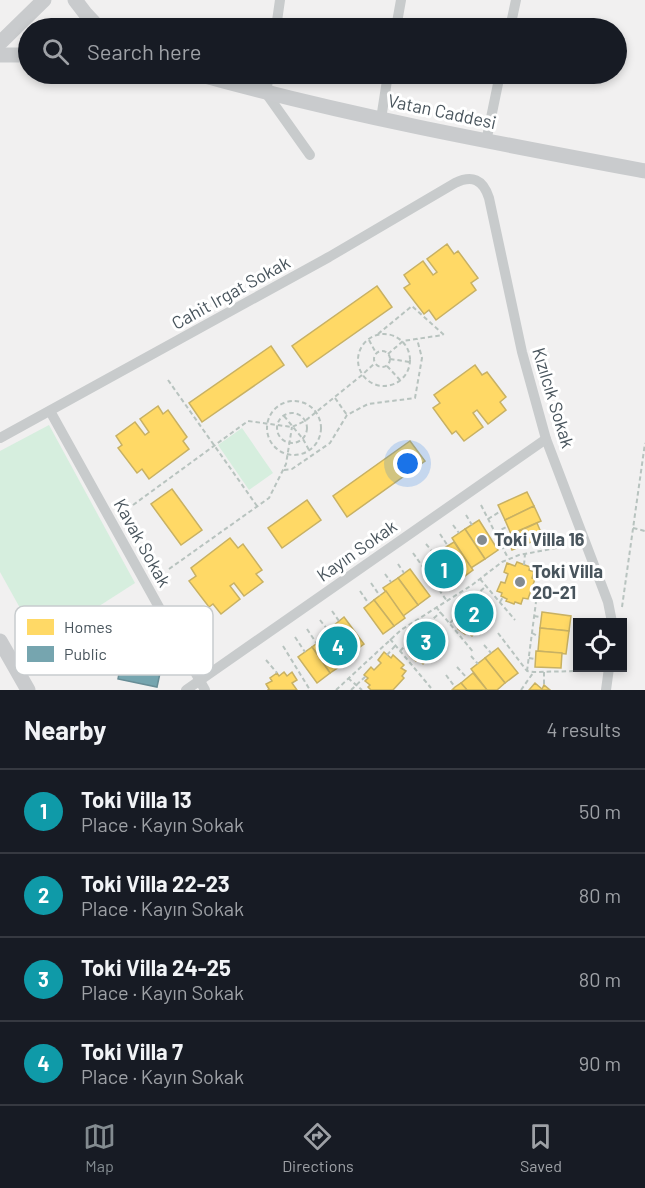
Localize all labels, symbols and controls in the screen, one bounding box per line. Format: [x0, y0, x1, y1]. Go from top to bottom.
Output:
search box [18, 18, 627, 84]
icon: search [39, 35, 72, 68]
text: Search here [87, 38, 201, 64]
street label: Vatan Caddesi [386, 89, 498, 133]
street label: Cahit Irgat Sokak [168, 251, 293, 334]
street label: Kızılcık Sokak [528, 345, 580, 451]
your location [393, 449, 422, 478]
street label: Kavak Sokak [110, 494, 176, 591]
street label: Kayın Sokak [312, 515, 401, 586]
place label: Toki Villa 16 [494, 528, 585, 550]
marker: Toki Villa 16 [475, 533, 489, 547]
pin: 1 [424, 546, 464, 592]
place label: Toki Villa 20-21 [532, 560, 603, 603]
marker: Toki Villa 20-21 [513, 575, 527, 589]
pin: 2 [454, 590, 494, 636]
legend [15, 606, 213, 675]
text: Homes [64, 617, 112, 636]
pin: 3 [406, 618, 446, 664]
map controls [573, 618, 627, 672]
button: locate [573, 618, 627, 672]
pin: 4 [318, 624, 358, 668]
text: Public [64, 644, 107, 663]
text: Nearby [24, 714, 106, 745]
text: 4 results [546, 717, 621, 741]
text: Toki Villa 13 [81, 786, 192, 812]
text: 1 [40, 799, 47, 823]
text: 50 m [579, 799, 621, 823]
text: Place · Kayın Sokak [81, 812, 244, 836]
text: Toki Villa 22-23 [81, 870, 230, 896]
text: 2 [38, 883, 49, 907]
text: 80 m [579, 883, 621, 907]
text: Place · Kayın Sokak [81, 896, 244, 920]
text: Toki Villa 24-25 [81, 954, 231, 980]
text: 3 [38, 967, 49, 991]
text: 80 m [579, 967, 621, 991]
text: Place · Kayın Sokak [81, 980, 244, 1004]
text: Toki Villa 7 [81, 1038, 183, 1064]
text: 4 [37, 1051, 50, 1075]
text: 90 m [579, 1051, 621, 1075]
text: Place · Kayın Sokak [81, 1064, 244, 1088]
tab: Map [83, 1120, 116, 1175]
tab: Directions [282, 1120, 354, 1175]
tab: Saved [520, 1120, 562, 1175]

